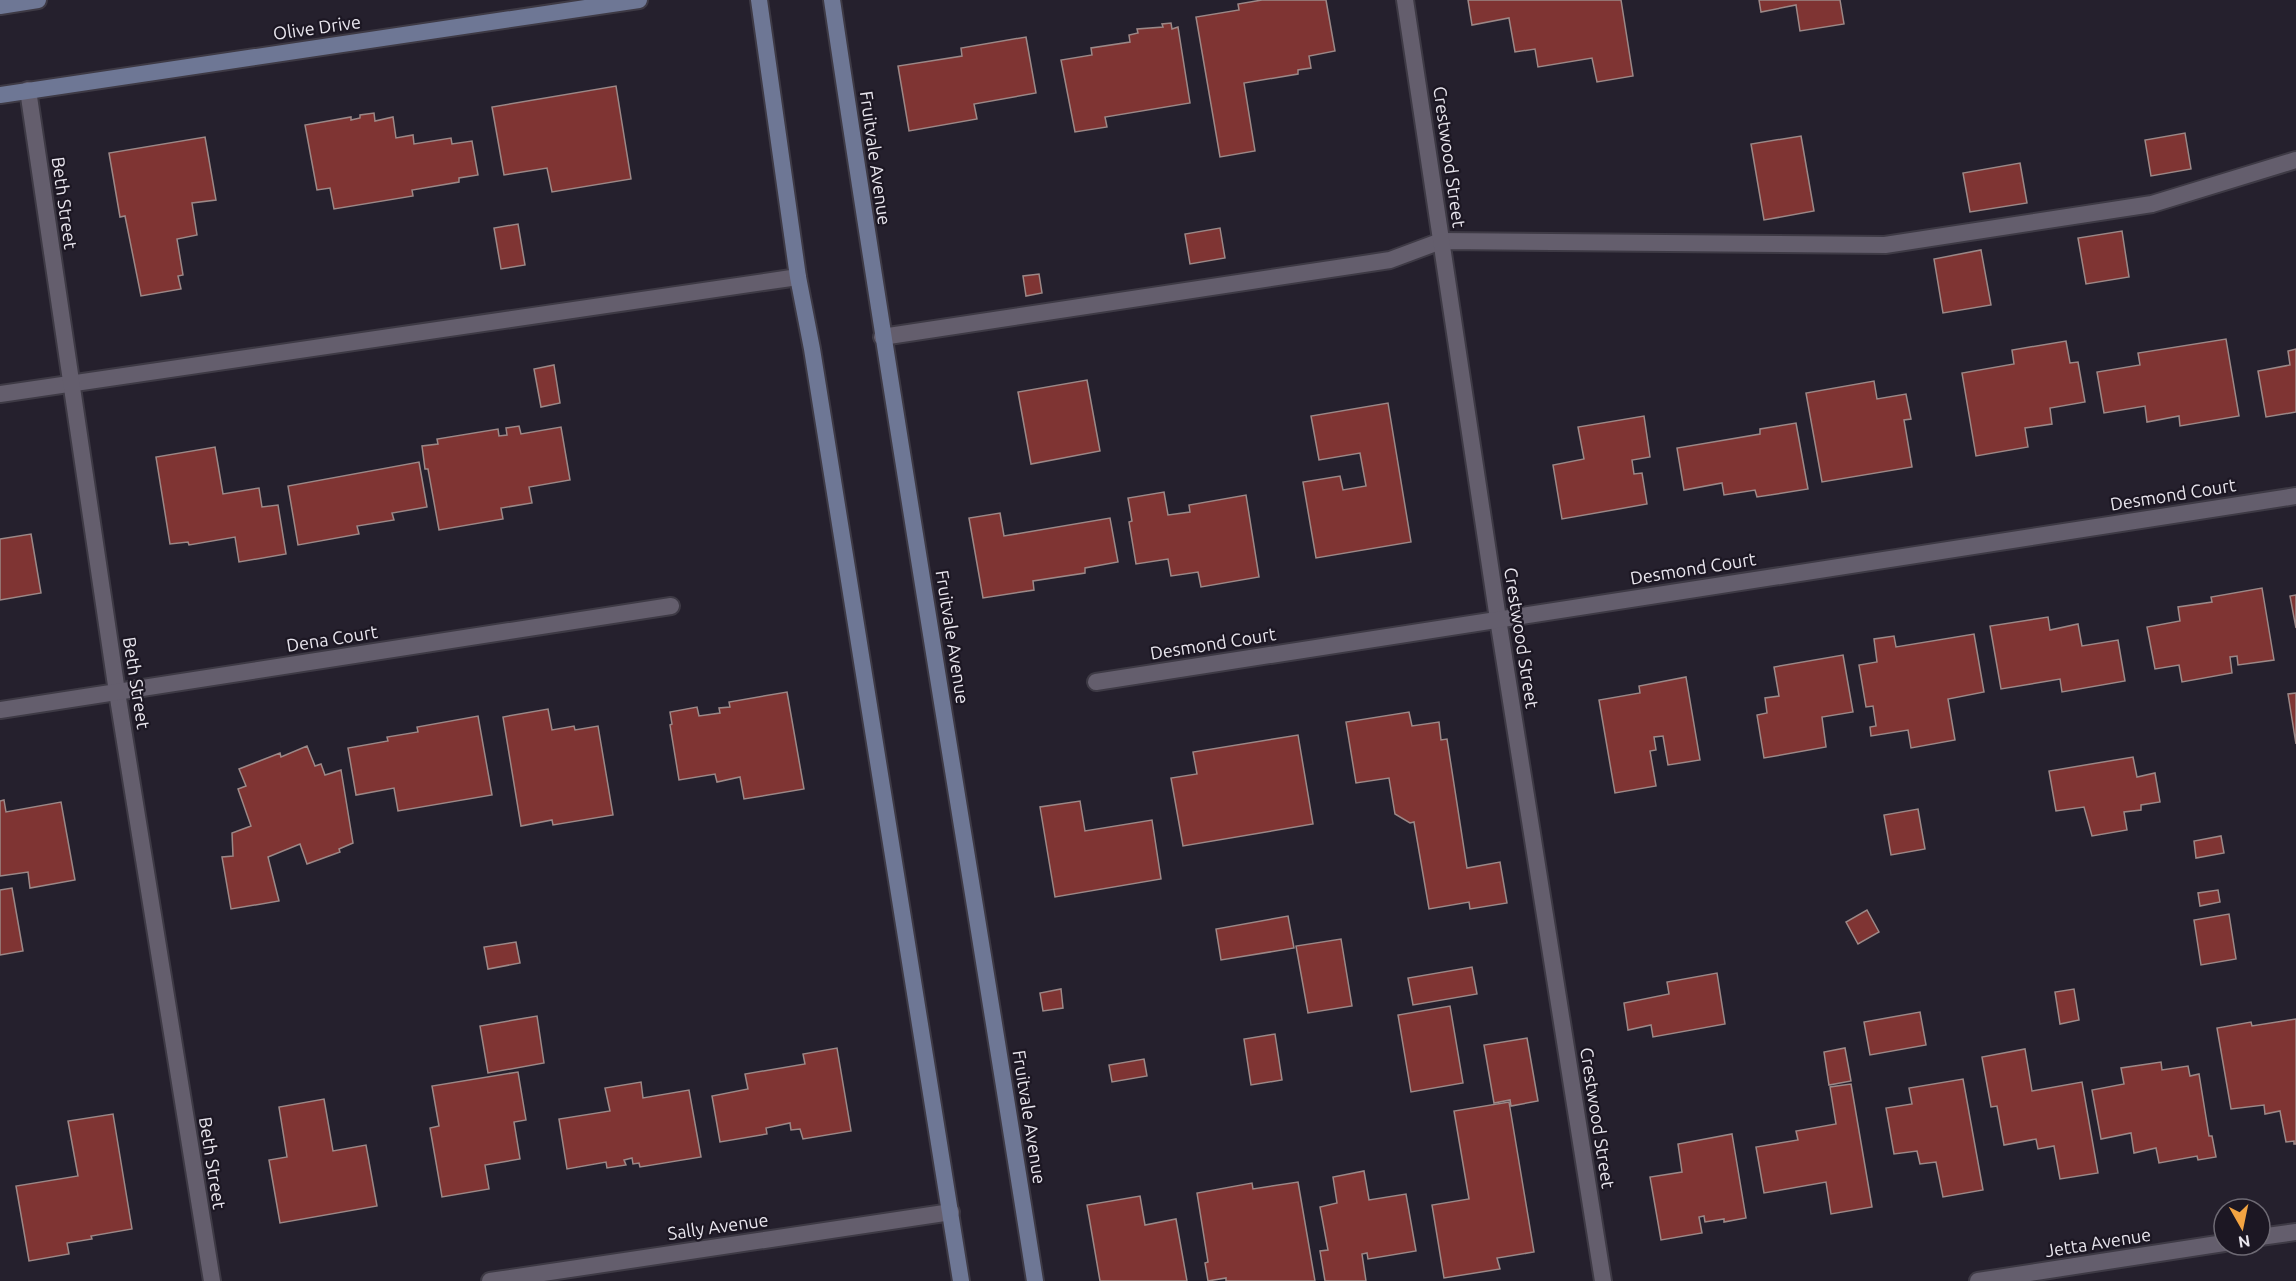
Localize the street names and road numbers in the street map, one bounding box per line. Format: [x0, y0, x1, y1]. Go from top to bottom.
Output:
street label: Olive Drive [272, 11, 362, 43]
street label: Crestwood Street [1430, 85, 1470, 229]
street label: Fruitvale Avenue [857, 90, 895, 226]
street label: Beth Street [49, 155, 81, 250]
street label: Desmond Court [2108, 474, 2237, 514]
street label: Desmond Court [1628, 548, 1757, 588]
street label: Crestwood Street [1501, 566, 1543, 710]
street label: Fruitvale Avenue [933, 569, 973, 705]
street label: Dena Court [285, 621, 379, 655]
street label: Desmond Court [1148, 623, 1277, 663]
street label: Beth Street [120, 635, 154, 730]
street label: Crestwood Street [1577, 1046, 1619, 1190]
street label: Fruitvale Avenue [1010, 1049, 1050, 1185]
street label: Beth Street [196, 1115, 230, 1210]
street label: Sally Avenue [666, 1209, 770, 1243]
street label: Jetta Avenue [2043, 1224, 2152, 1260]

